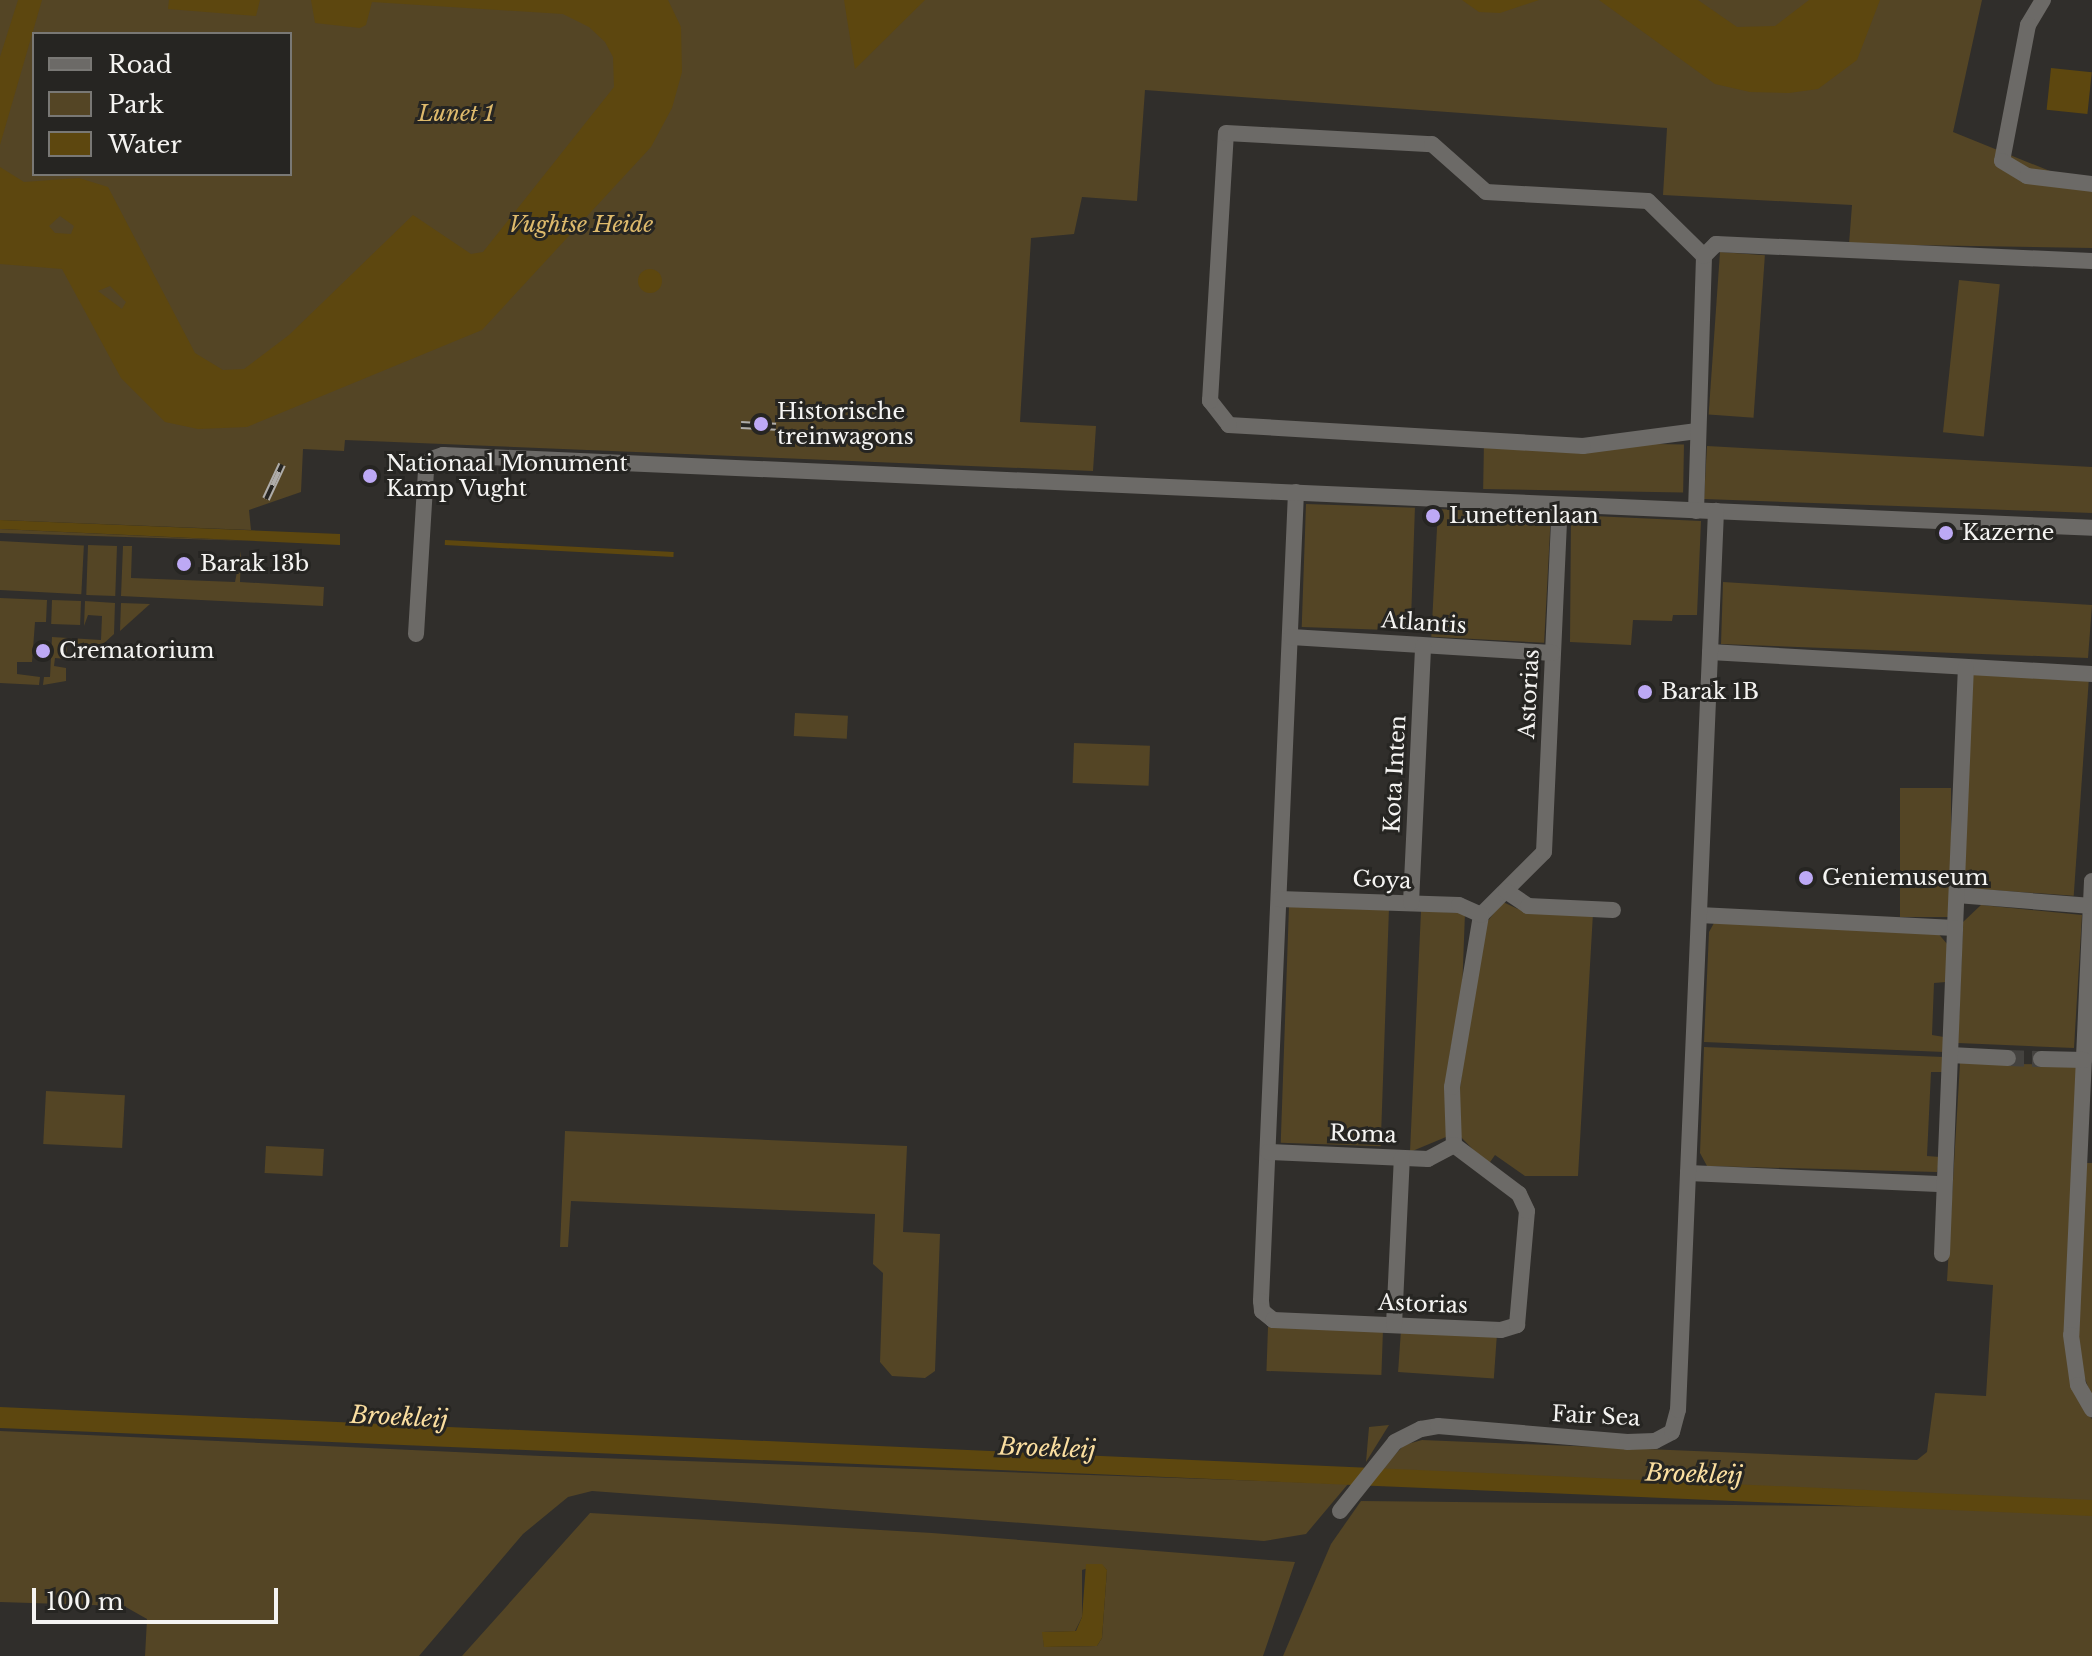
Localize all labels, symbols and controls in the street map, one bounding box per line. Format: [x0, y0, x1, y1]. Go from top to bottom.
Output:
legend [32, 32, 292, 176]
text: Road [108, 50, 172, 79]
text: Park [108, 90, 164, 119]
park label: Lunet 1 [418, 101, 494, 127]
text: Water [108, 130, 182, 159]
park label: Vughtse Heide [509, 212, 653, 238]
place label: Historische treinwagons [777, 398, 914, 450]
marker: Historische treinwagons [752, 415, 770, 433]
place label: Nationaal Monument Kamp Vught [386, 450, 628, 502]
marker: Nationaal Monument Kamp Vught [361, 467, 379, 485]
place label: Lunettenlaan [1449, 503, 1599, 529]
marker: Lunettenlaan [1424, 507, 1442, 525]
place label: Kazerne [1962, 520, 2054, 546]
marker: Kazerne [1937, 524, 1955, 542]
place label: Barak 13b [200, 551, 309, 577]
marker: Barak 13b [175, 555, 193, 573]
street label: Atlantis [1380, 607, 1468, 639]
place label: Crematorium [59, 638, 214, 664]
marker: Crematorium [34, 642, 52, 660]
street label: Astorias [1513, 648, 1545, 740]
place label: Barak 1B [1661, 679, 1759, 705]
marker: Barak 1B [1636, 683, 1654, 701]
street label: Kota Inten [1379, 714, 1411, 834]
place label: Geniemuseum [1822, 865, 1988, 891]
street label: Goya [1352, 866, 1412, 894]
marker: Geniemuseum [1797, 869, 1815, 887]
street label: Roma [1329, 1120, 1397, 1148]
street label: Astorias [1378, 1289, 1468, 1319]
water label: Broekleij [349, 1400, 449, 1434]
street label: Fair Sea [1551, 1400, 1641, 1432]
water label: Broekleij [998, 1432, 1096, 1464]
water label: Broekleij [1645, 1458, 1743, 1490]
scale bar [36, 1572, 282, 1622]
text: 100 m [46, 1587, 124, 1616]

